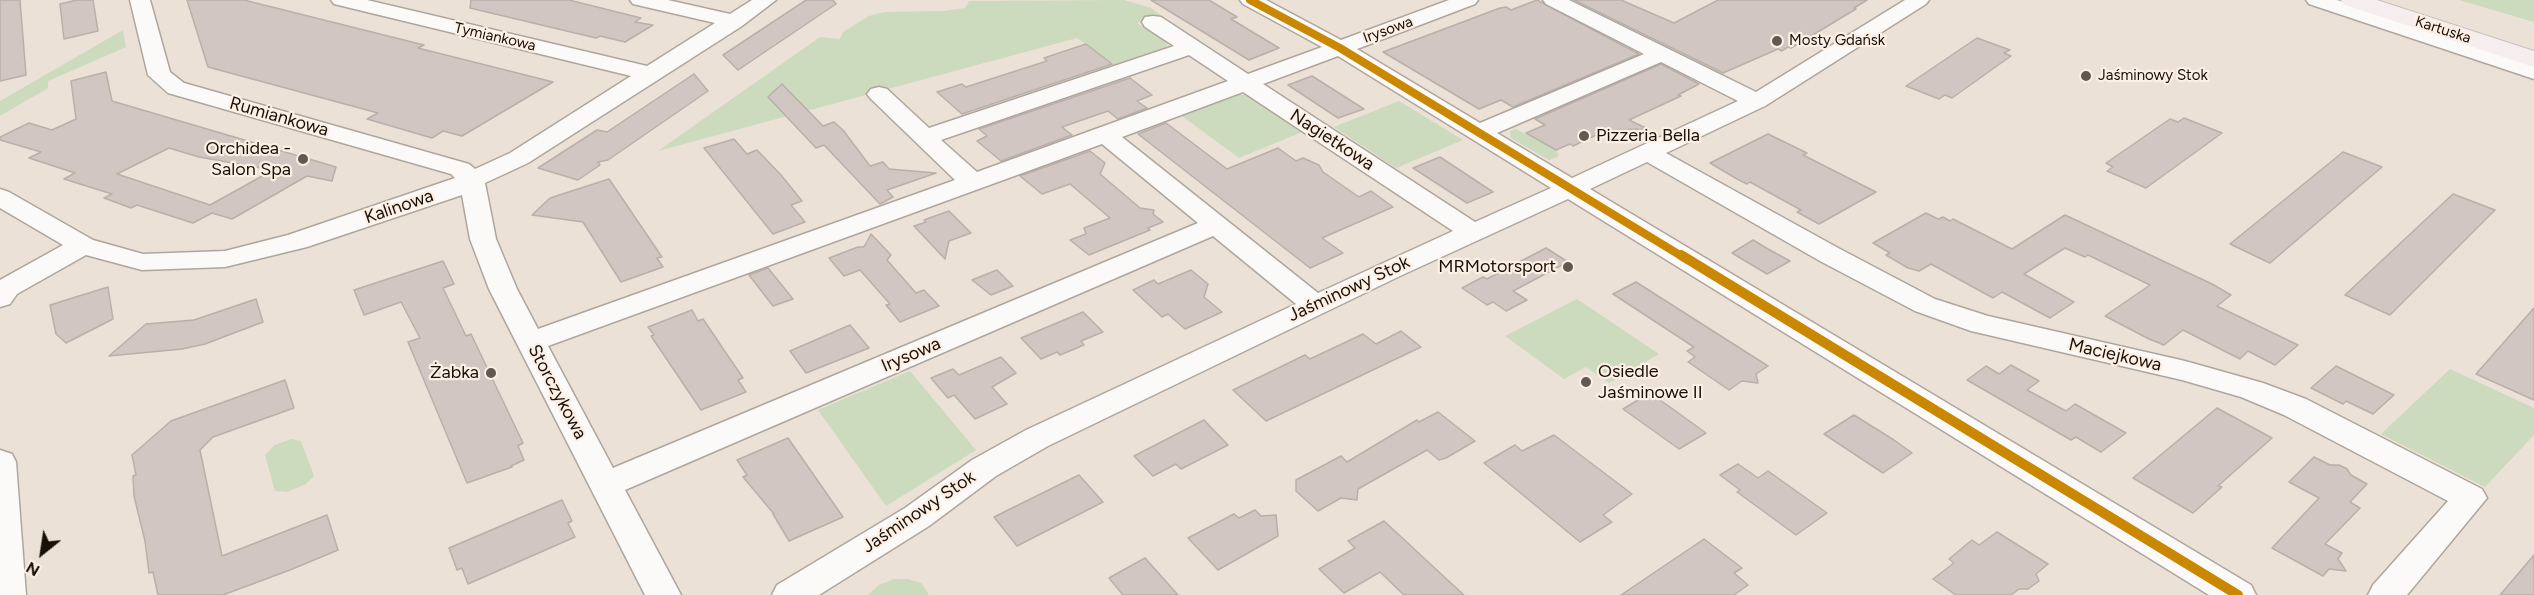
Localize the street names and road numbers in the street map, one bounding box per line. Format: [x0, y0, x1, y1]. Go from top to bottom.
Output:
street label: Irysowa [1361, 13, 1415, 47]
street label: Kartuska [2413, 13, 2473, 47]
street label: Tymiankowa [452, 19, 538, 55]
street label: Rumiankowa [227, 93, 331, 141]
street label: Nagietkowa [1286, 105, 1378, 175]
street label: Kalinowa [362, 185, 436, 229]
street label: Jaśminowy Stok [1285, 251, 1413, 327]
street label: Irysowa [878, 333, 944, 377]
street label: Maciejkowa [2066, 334, 2164, 376]
street label: Storczykowa [523, 341, 591, 443]
street label: Jaśminowy Stok [858, 466, 980, 558]

